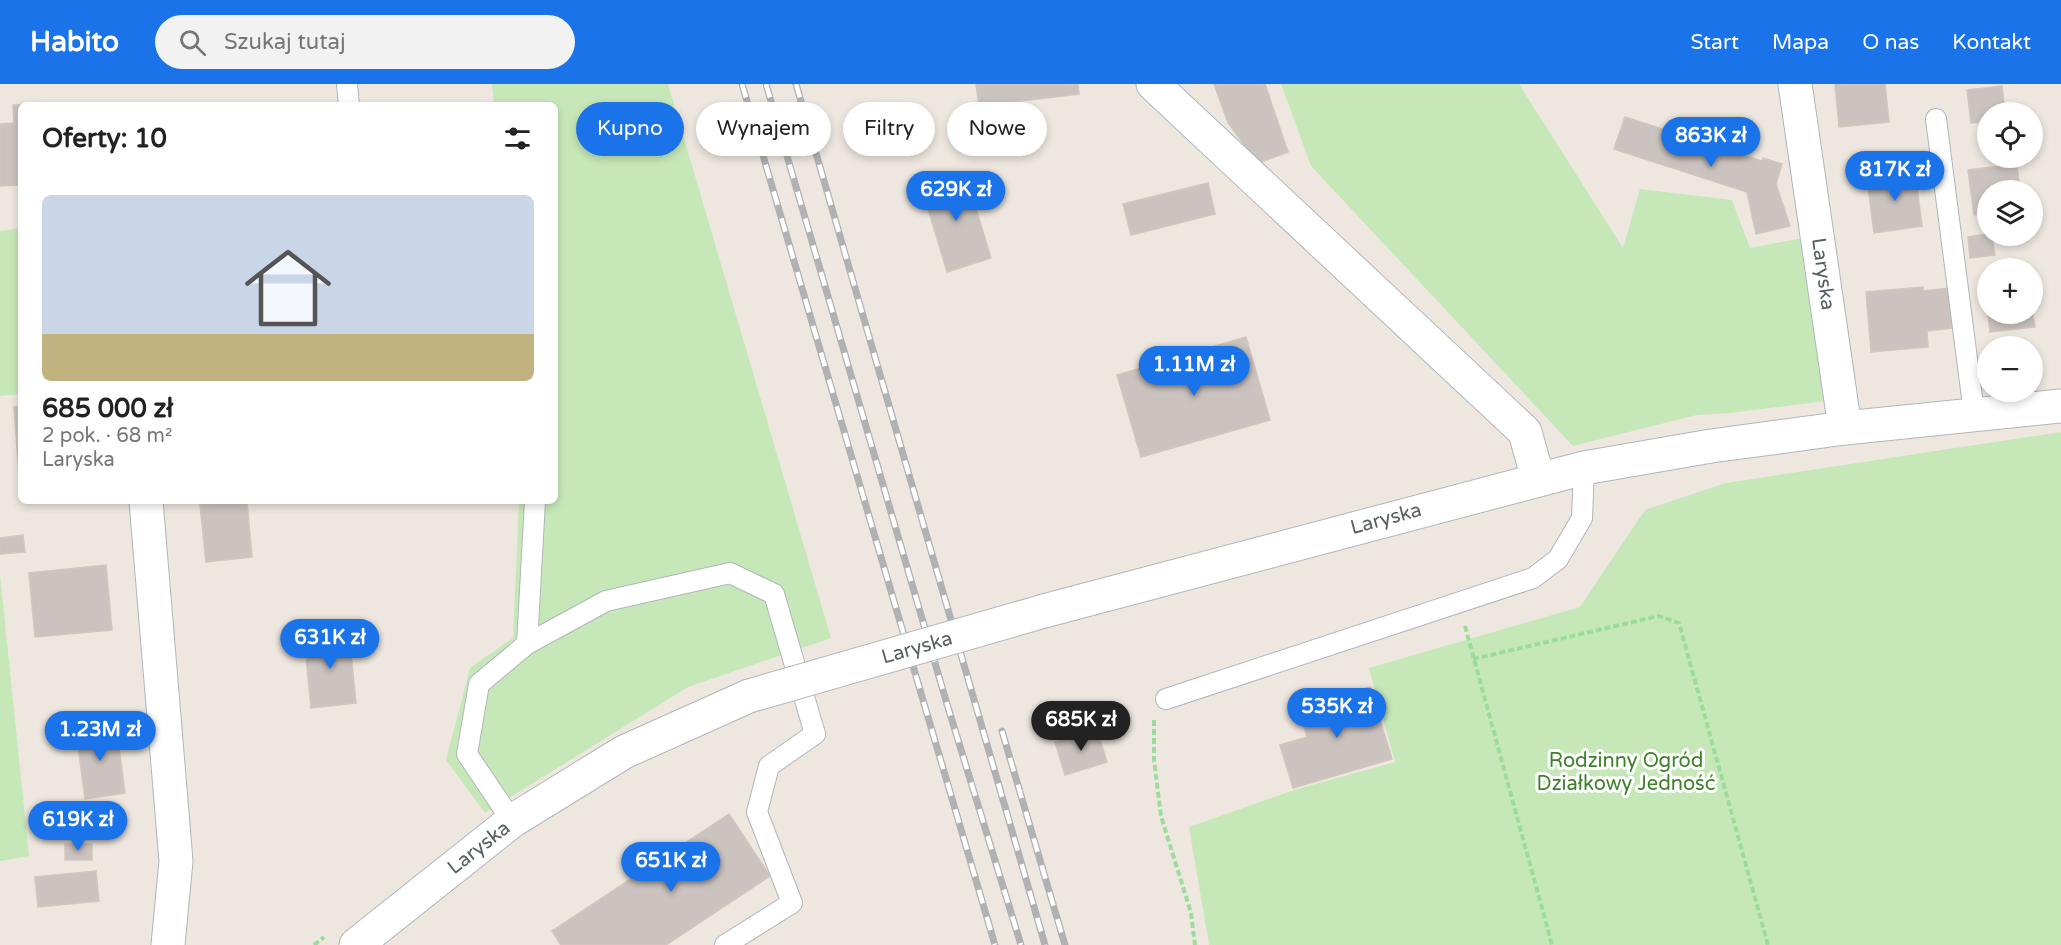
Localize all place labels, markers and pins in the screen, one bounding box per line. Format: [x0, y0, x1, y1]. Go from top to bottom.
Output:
pin: 863K zł [1656, 117, 1766, 168]
pin: 817K zł [1840, 151, 1950, 202]
pin: 629K zł [901, 171, 1011, 222]
pin: 1.11M zł [1132, 346, 1256, 397]
pin: 631K zł [275, 619, 385, 670]
pin: 535K zł [1282, 688, 1392, 739]
pin: 685K zł [1026, 701, 1136, 752]
pin: 1.23M zł [38, 711, 162, 762]
pin: 619K zł [23, 801, 133, 852]
pin: 651K zł [616, 842, 726, 893]

